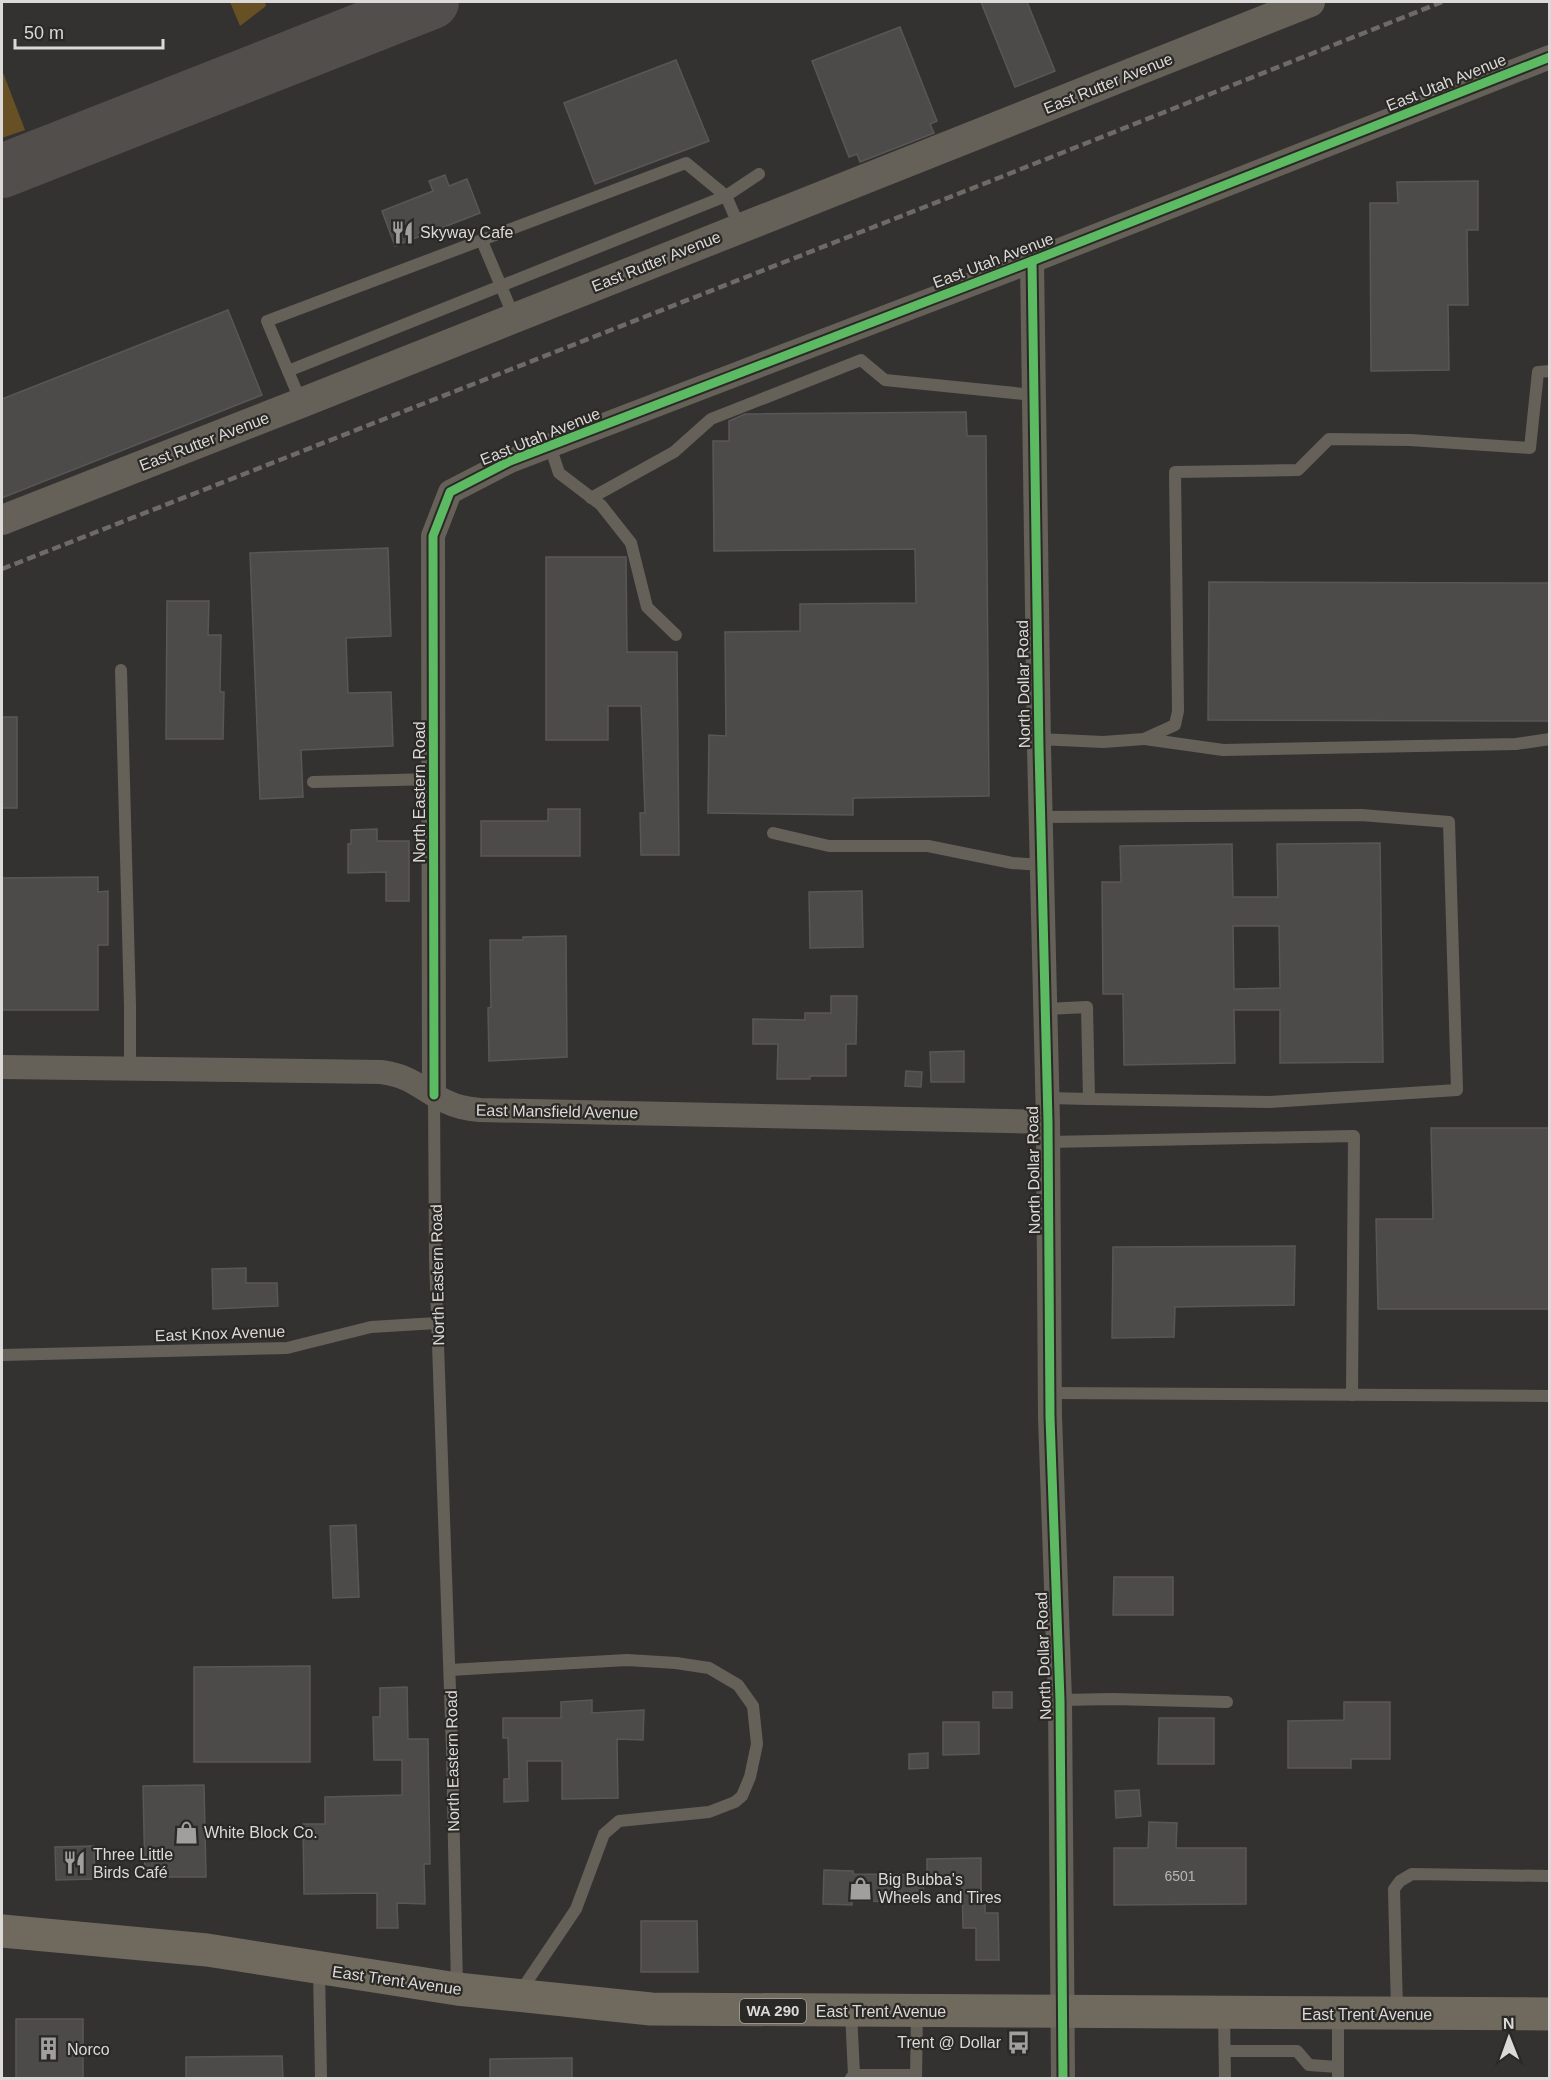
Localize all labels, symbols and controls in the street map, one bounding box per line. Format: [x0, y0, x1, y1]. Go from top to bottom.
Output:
scale bar [15, 12, 164, 50]
text: 50 m [24, 23, 64, 43]
street label: East Rutter Avenue [1041, 50, 1175, 117]
street label: East Utah Avenue [1384, 51, 1509, 114]
restaurant icon: Skyway Cafe [389, 219, 415, 245]
place label: Skyway Cafe [420, 224, 513, 241]
street label: East Rutter Avenue [589, 228, 723, 295]
street label: East Utah Avenue [930, 230, 1056, 291]
street label: East Utah Avenue [478, 405, 603, 468]
street label: East Rutter Avenue [137, 409, 272, 474]
street label: North Dollar Road [1014, 620, 1033, 748]
street label: North Eastern Road [411, 721, 428, 863]
street label: East Mansfield Avenue [476, 1102, 638, 1121]
street label: North Dollar Road [1024, 1106, 1043, 1234]
street label: North Eastern Road [428, 1204, 447, 1346]
street label: East Knox Avenue [155, 1323, 286, 1344]
street label: North Dollar Road [1033, 1592, 1054, 1720]
street label: North Eastern Road [443, 1690, 462, 1832]
shop icon: White Block Co. [173, 1819, 199, 1845]
place label: White Block Co. [204, 1824, 318, 1841]
place label: Three Little Birds Café [93, 1846, 173, 1881]
restaurant icon: Three Little Birds Café [62, 1850, 88, 1876]
house number: 6501 [1164, 1868, 1196, 1884]
place label: Big Bubba's Wheels and Tires [878, 1871, 1002, 1906]
shop icon: Big Bubba's Wheels and Tires [847, 1875, 873, 1901]
street label: East Trent Avenue [331, 1963, 463, 1998]
road number: WA 290 [740, 1999, 806, 2023]
street label: East Trent Avenue [816, 2003, 946, 2020]
street label: East Trent Avenue [1302, 2006, 1432, 2023]
north arrow [1479, 2008, 1539, 2068]
text: N [1503, 2015, 1515, 2032]
bus stop icon: Trent @ Dollar [1006, 2029, 1032, 2055]
place label: Trent @ Dollar [897, 2034, 1002, 2051]
building icon: Norco [36, 2036, 62, 2062]
place label: Norco [67, 2041, 110, 2058]

